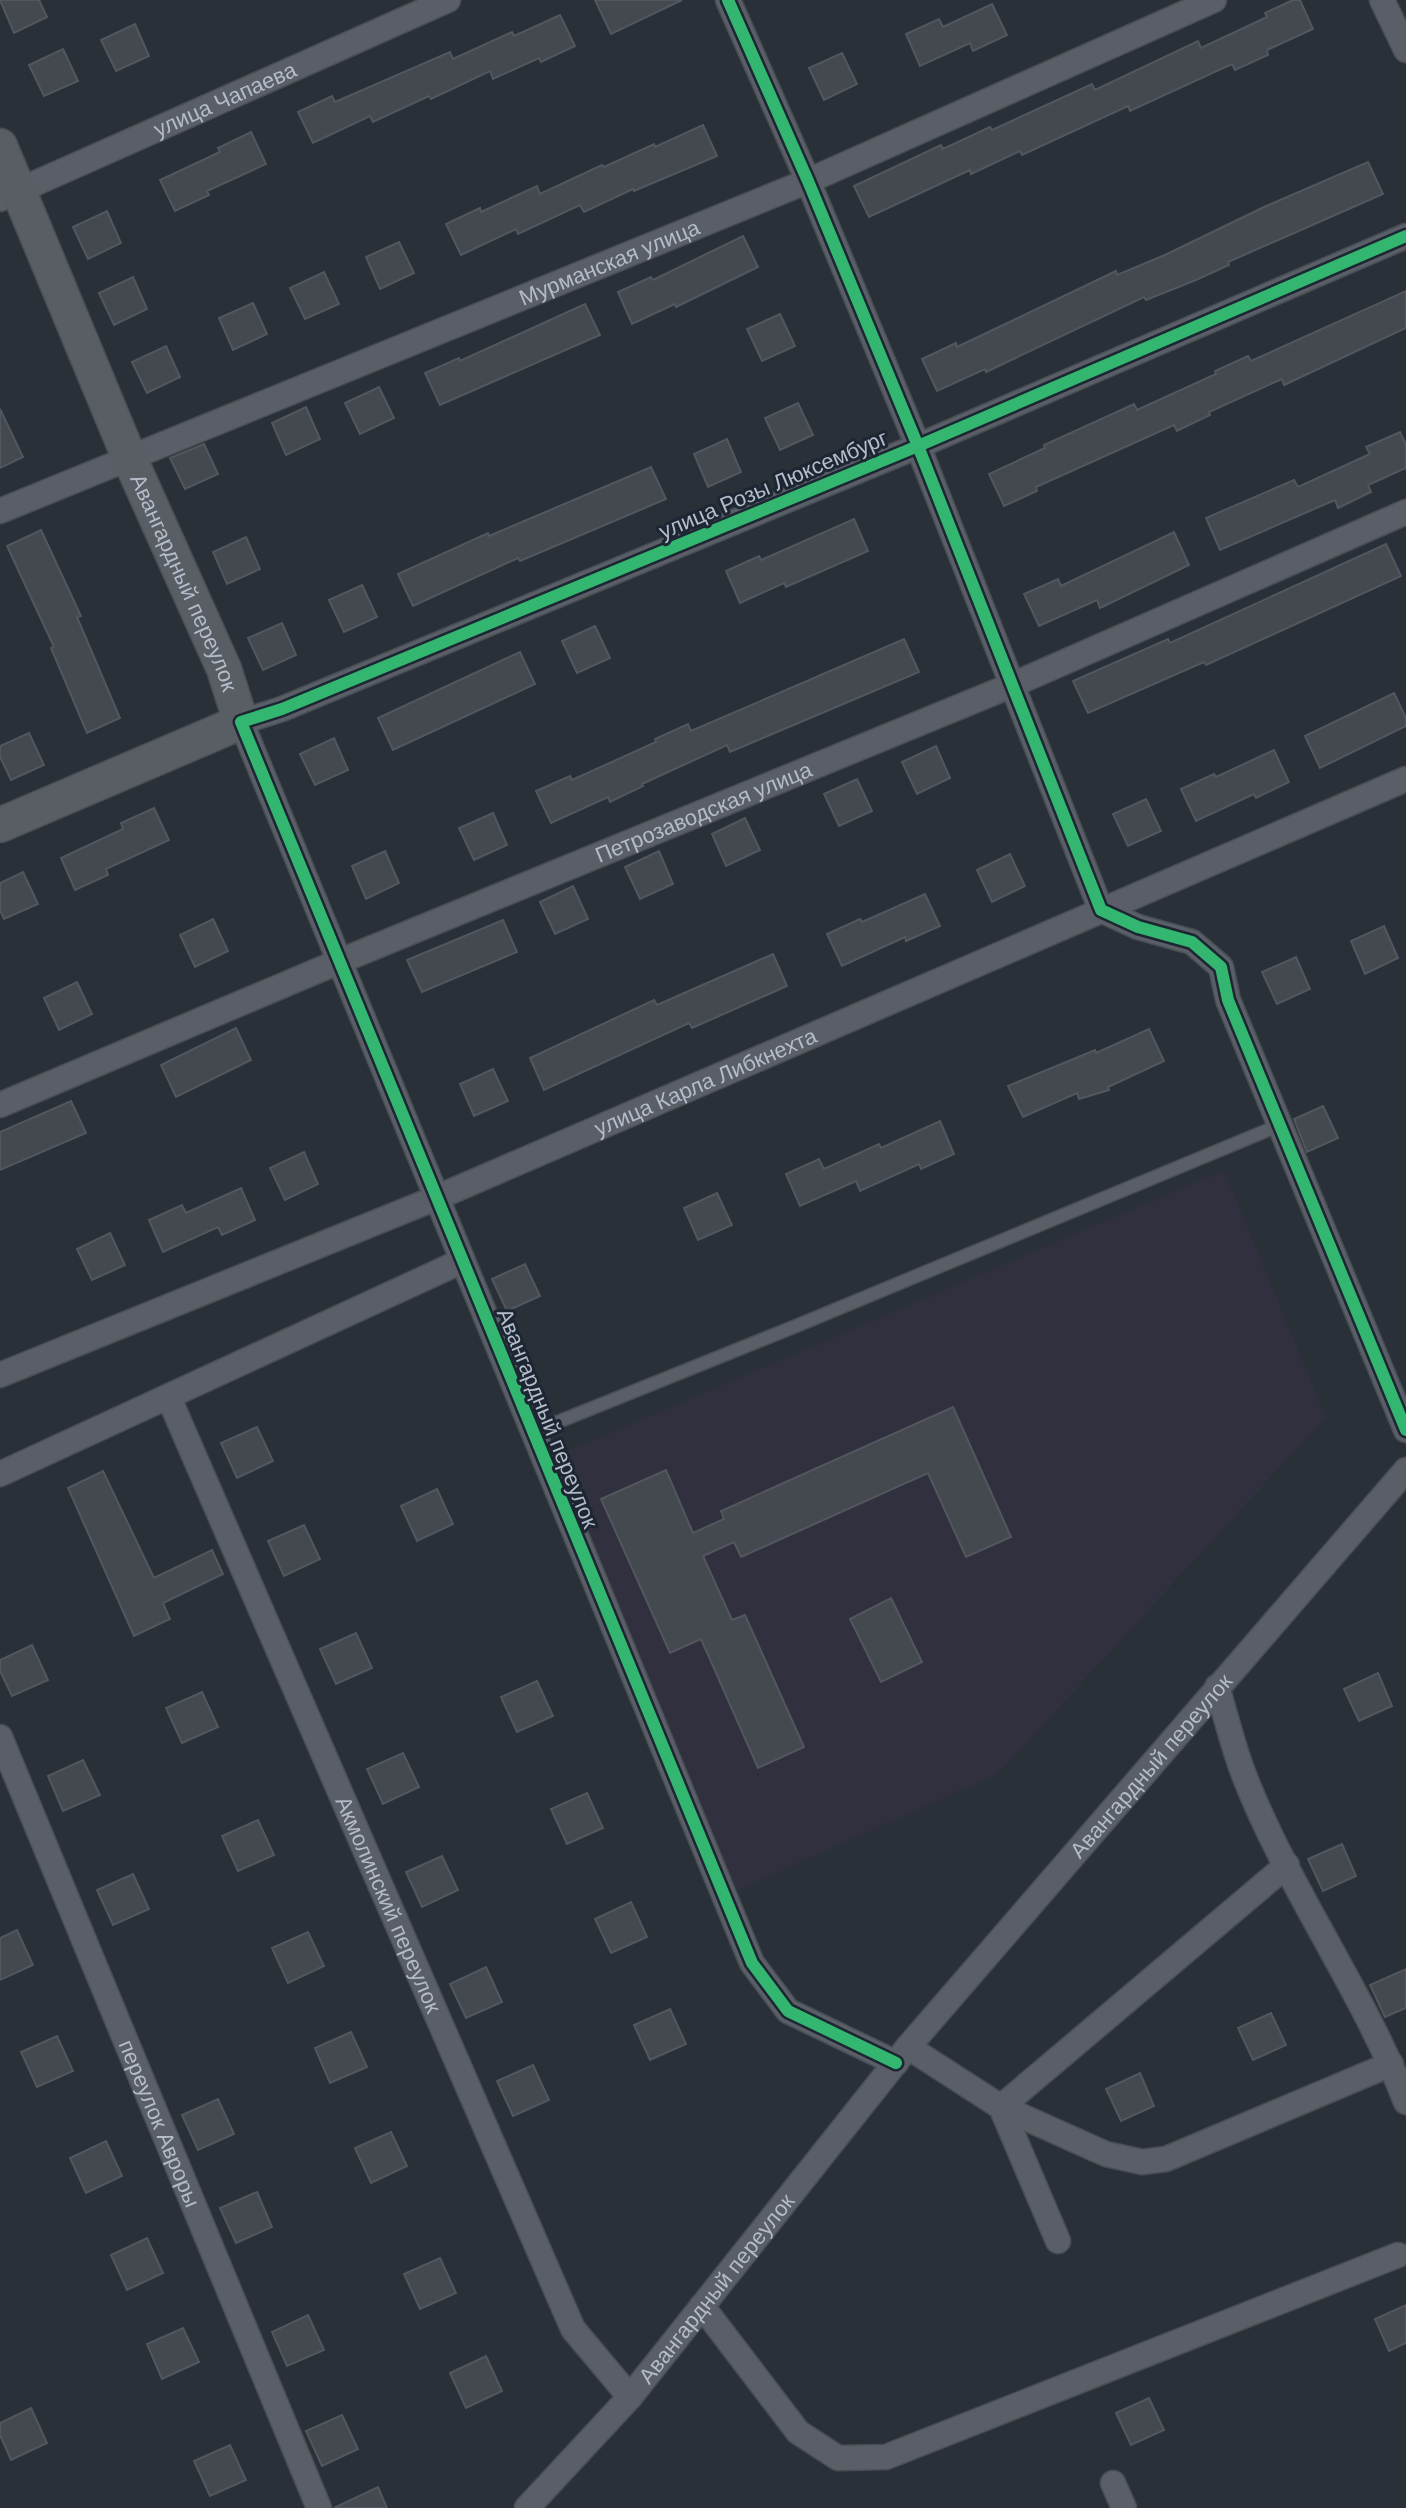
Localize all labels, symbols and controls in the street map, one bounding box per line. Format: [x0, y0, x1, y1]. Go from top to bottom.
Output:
street label: улица Чапаева [149, 55, 302, 144]
street label: Мурманская улица [515, 213, 705, 313]
street label: улица Розы Люксембург [654, 423, 892, 546]
street label: Авангардный переулок [123, 469, 244, 695]
street label: Петрозаводская улица [591, 755, 817, 870]
street label: улица Карла Либкнехта [590, 1021, 822, 1143]
street label: Авангардный переулок [490, 1304, 605, 1533]
street label: Авангардный переулок [1063, 1667, 1239, 1864]
street label: Акмолинский переулок [329, 1792, 448, 2018]
street label: переулок Авроры [112, 2035, 207, 2212]
street label: Авангардный переулок [632, 2187, 801, 2390]

